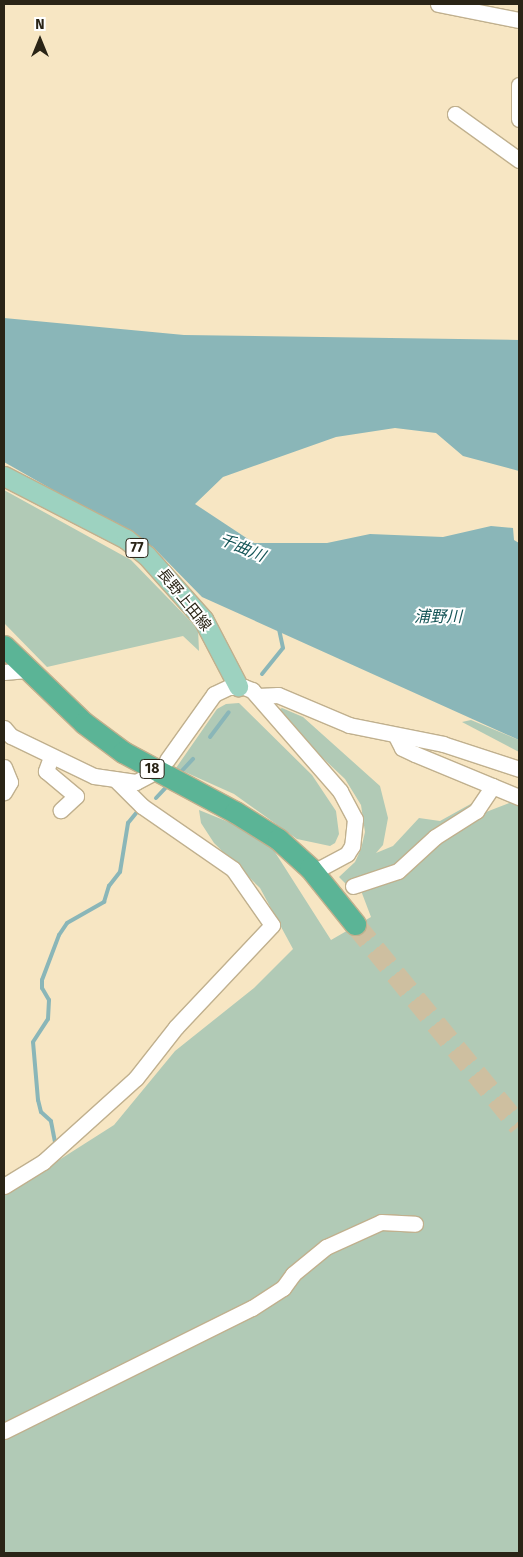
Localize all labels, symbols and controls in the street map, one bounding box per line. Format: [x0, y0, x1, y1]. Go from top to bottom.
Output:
north arrow [15, 15, 65, 65]
text: N [35, 16, 45, 33]
water label: 千曲川 [216, 530, 268, 566]
road number: 77 [124, 536, 150, 560]
street label: 長野上田線 [153, 565, 215, 635]
water label: 浦野川 [414, 607, 462, 627]
road number: 18 [140, 758, 164, 781]

